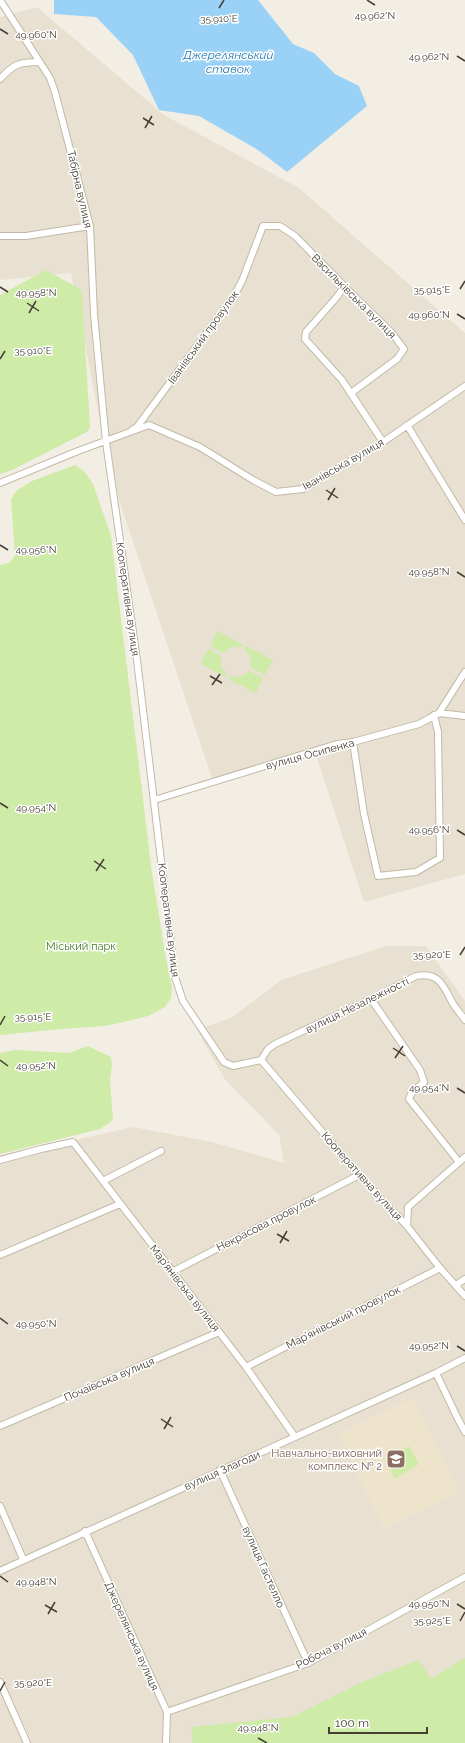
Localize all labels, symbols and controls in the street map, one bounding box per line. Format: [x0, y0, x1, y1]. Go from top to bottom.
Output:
text: 49.962°N [355, 10, 395, 21]
text: 35.910°E [200, 13, 238, 24]
text: 49.960°N [15, 29, 57, 40]
water label: Джерелянський ставок [182, 48, 273, 76]
text: 49.962°N [409, 51, 449, 62]
street label: Табірна вулиця [64, 149, 95, 229]
street label: Васильківська вулиця [309, 251, 399, 341]
text: 35.915°E [413, 284, 451, 295]
text: 49.958°N [16, 287, 56, 298]
street label: Іванівський провулок [165, 288, 242, 387]
text: 49.960°N [408, 309, 450, 320]
text: 35.910°E [14, 345, 52, 356]
street label: Іванівська вулиця [300, 436, 386, 493]
street label: Кооперативна вулиця [113, 541, 142, 657]
text: 49.956°N [16, 544, 56, 555]
text: 49.958°N [409, 566, 449, 577]
street label: вулиця Осипенка [264, 736, 356, 773]
text: 49.954°N [16, 802, 56, 813]
text: 49.956°N [409, 824, 449, 835]
street label: Кооперативна вулиця [155, 862, 182, 978]
park label: Міський парк [46, 940, 116, 953]
text: 35.920°E [413, 949, 451, 960]
street label: вулиця Незалежності [304, 975, 411, 1036]
text: 35.915°E [14, 1011, 52, 1022]
text: 49.952°N [16, 1060, 56, 1071]
text: 49.954°N [409, 1082, 449, 1093]
street label: Кооперативна вулиця [318, 1129, 405, 1223]
street label: Некрасова провулок [214, 1193, 318, 1254]
street label: Мар’янівська вулиця [147, 1242, 222, 1334]
street label: Мар’янівський провулок [284, 1283, 403, 1352]
text: 49.950°N [16, 1318, 56, 1329]
text: 49.952°N [409, 1340, 449, 1351]
street label: Почаївська вулиця [62, 1355, 156, 1404]
place label: Навчально-виховний комплекс № 2 [271, 1447, 382, 1473]
street label: вулиця Злагоди [182, 1448, 262, 1493]
school or university icon: Навчально-виховний комплекс № 2 [385, 1448, 407, 1470]
street label: вулиця Гастелло [240, 1524, 288, 1610]
text: 49.948°N [16, 1576, 56, 1587]
street label: Джерелянська вулиця [102, 1580, 161, 1693]
text: 49.950°N [409, 1598, 449, 1609]
text: 35.925°E [413, 1615, 451, 1626]
street label: Робоча вулиця [294, 1625, 369, 1672]
text: 35.920°E [14, 1677, 52, 1688]
scale bar [329, 1709, 427, 1735]
text: 100 m [335, 1716, 369, 1730]
text: 49.948°N [238, 1722, 278, 1733]

